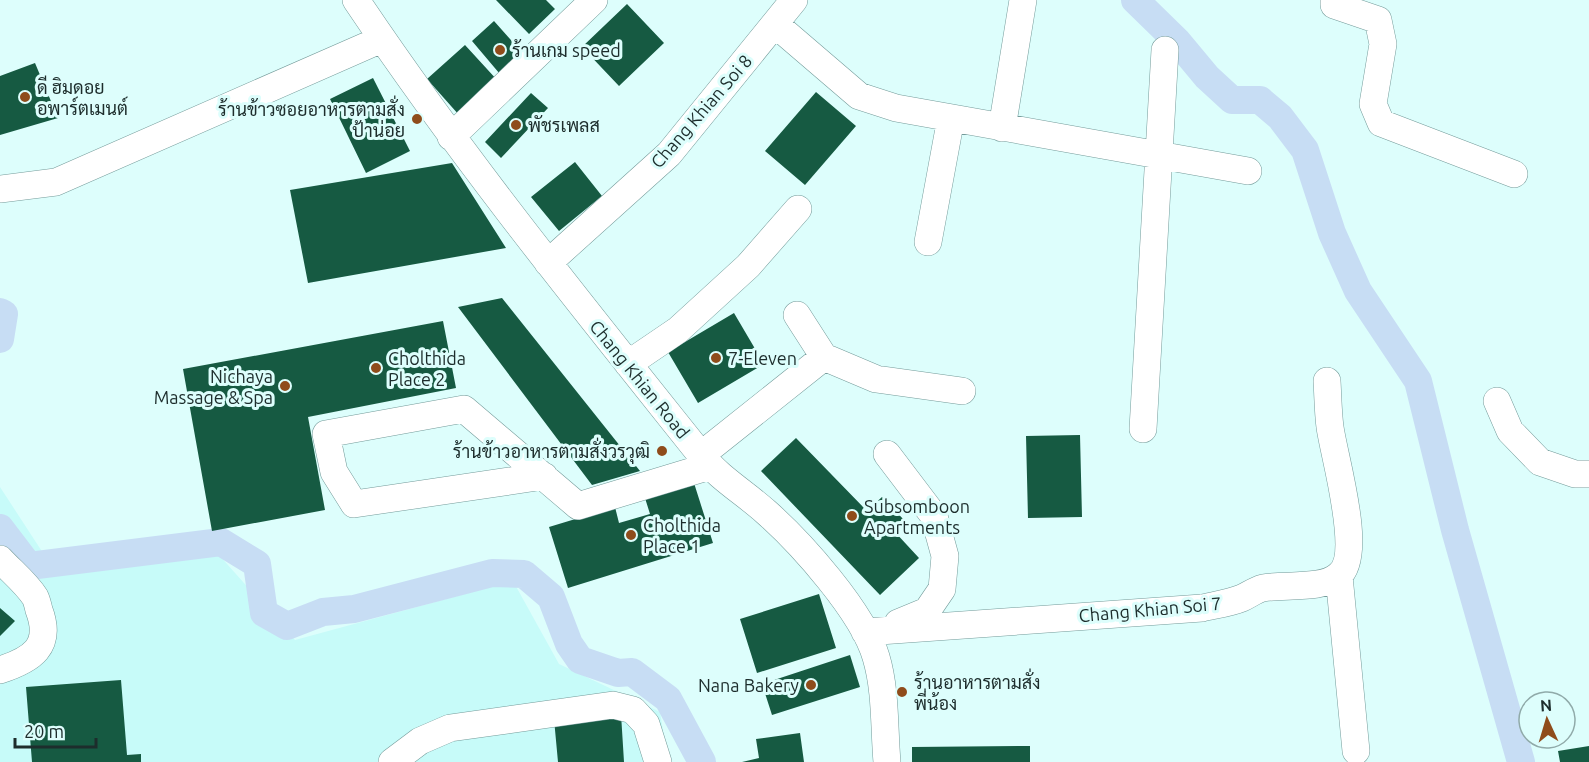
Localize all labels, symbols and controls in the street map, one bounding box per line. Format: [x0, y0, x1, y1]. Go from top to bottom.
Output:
place label: ร้านเกม speed [512, 39, 621, 60]
marker: ร้านเกม speed [493, 43, 507, 57]
street label: Chang Khian Soi 8 [646, 50, 756, 172]
place label: ดี ฮิมดอย อพาร์ตเมนต์ [37, 75, 128, 118]
marker: ดี ฮิมดอย อพาร์ตเมนต์ [18, 90, 32, 104]
place label: ร้านข้าวซอยอาหารตามสั่ง ป้าน่อย [218, 95, 405, 140]
marker: ร้านข้าวซอยอาหารตามสั่ง ป้าน่อย [410, 112, 424, 126]
place label: พัชรเพลส [528, 115, 600, 135]
marker: พัชรเพลส [509, 118, 523, 132]
street label: Chang Khian Road [586, 316, 694, 442]
place label: Cholthida Place 2 [388, 348, 466, 389]
place label: 7-Eleven [728, 348, 797, 368]
marker: 7-Eleven [709, 351, 723, 365]
marker: Cholthida Place 2 [369, 361, 383, 375]
place label: Nichaya Massage & Spa [154, 366, 273, 407]
marker: Nichaya Massage & Spa [278, 379, 292, 393]
place label: ร้านข้าวอาหารตามสั่งวรวุฒิ [453, 437, 650, 464]
marker: ร้านข้าวอาหารตามสั่งวรวุฒิ [655, 444, 669, 458]
place label: Subsomboon Apartments [864, 496, 970, 537]
marker: Subsomboon Apartments [845, 509, 859, 523]
place label: Cholthida Place 1 [643, 515, 721, 556]
marker: Cholthida Place 1 [624, 528, 638, 542]
street label: Chang Khian Soi 7 [1078, 593, 1222, 625]
place label: ร้านอาหารตามสั่ง พี่น้อง [914, 668, 1040, 713]
place label: Nana Bakery [698, 675, 799, 695]
marker: Nana Bakery [804, 678, 818, 692]
marker: ร้านอาหารตามสั่ง พี่น้อง [895, 685, 909, 699]
north arrow [1517, 690, 1577, 750]
text: N [1539, 696, 1553, 714]
scale bar [15, 711, 96, 749]
text: 20 m [24, 721, 64, 741]

